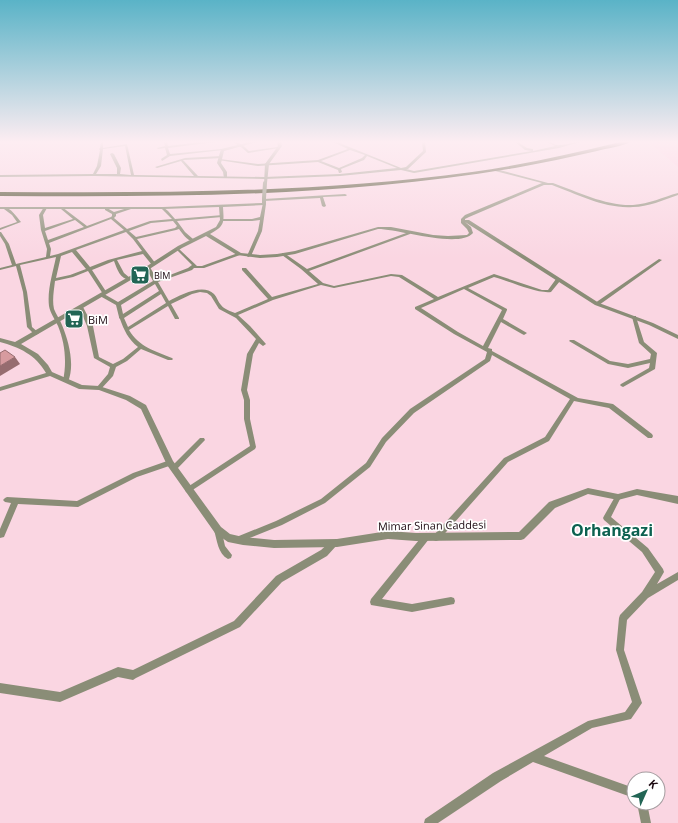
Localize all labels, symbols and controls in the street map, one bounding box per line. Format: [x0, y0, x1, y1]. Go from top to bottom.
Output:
supermarket icon: BİM [129, 264, 151, 286]
place label: BİM [154, 269, 170, 282]
supermarket icon: BiM [63, 308, 85, 330]
place label: BiM [88, 312, 108, 327]
street label: Mimar Sinan Caddesi [378, 517, 486, 533]
district label: Orhangazi [571, 519, 653, 541]
north arrow [626, 771, 666, 811]
text: K [646, 776, 662, 792]

